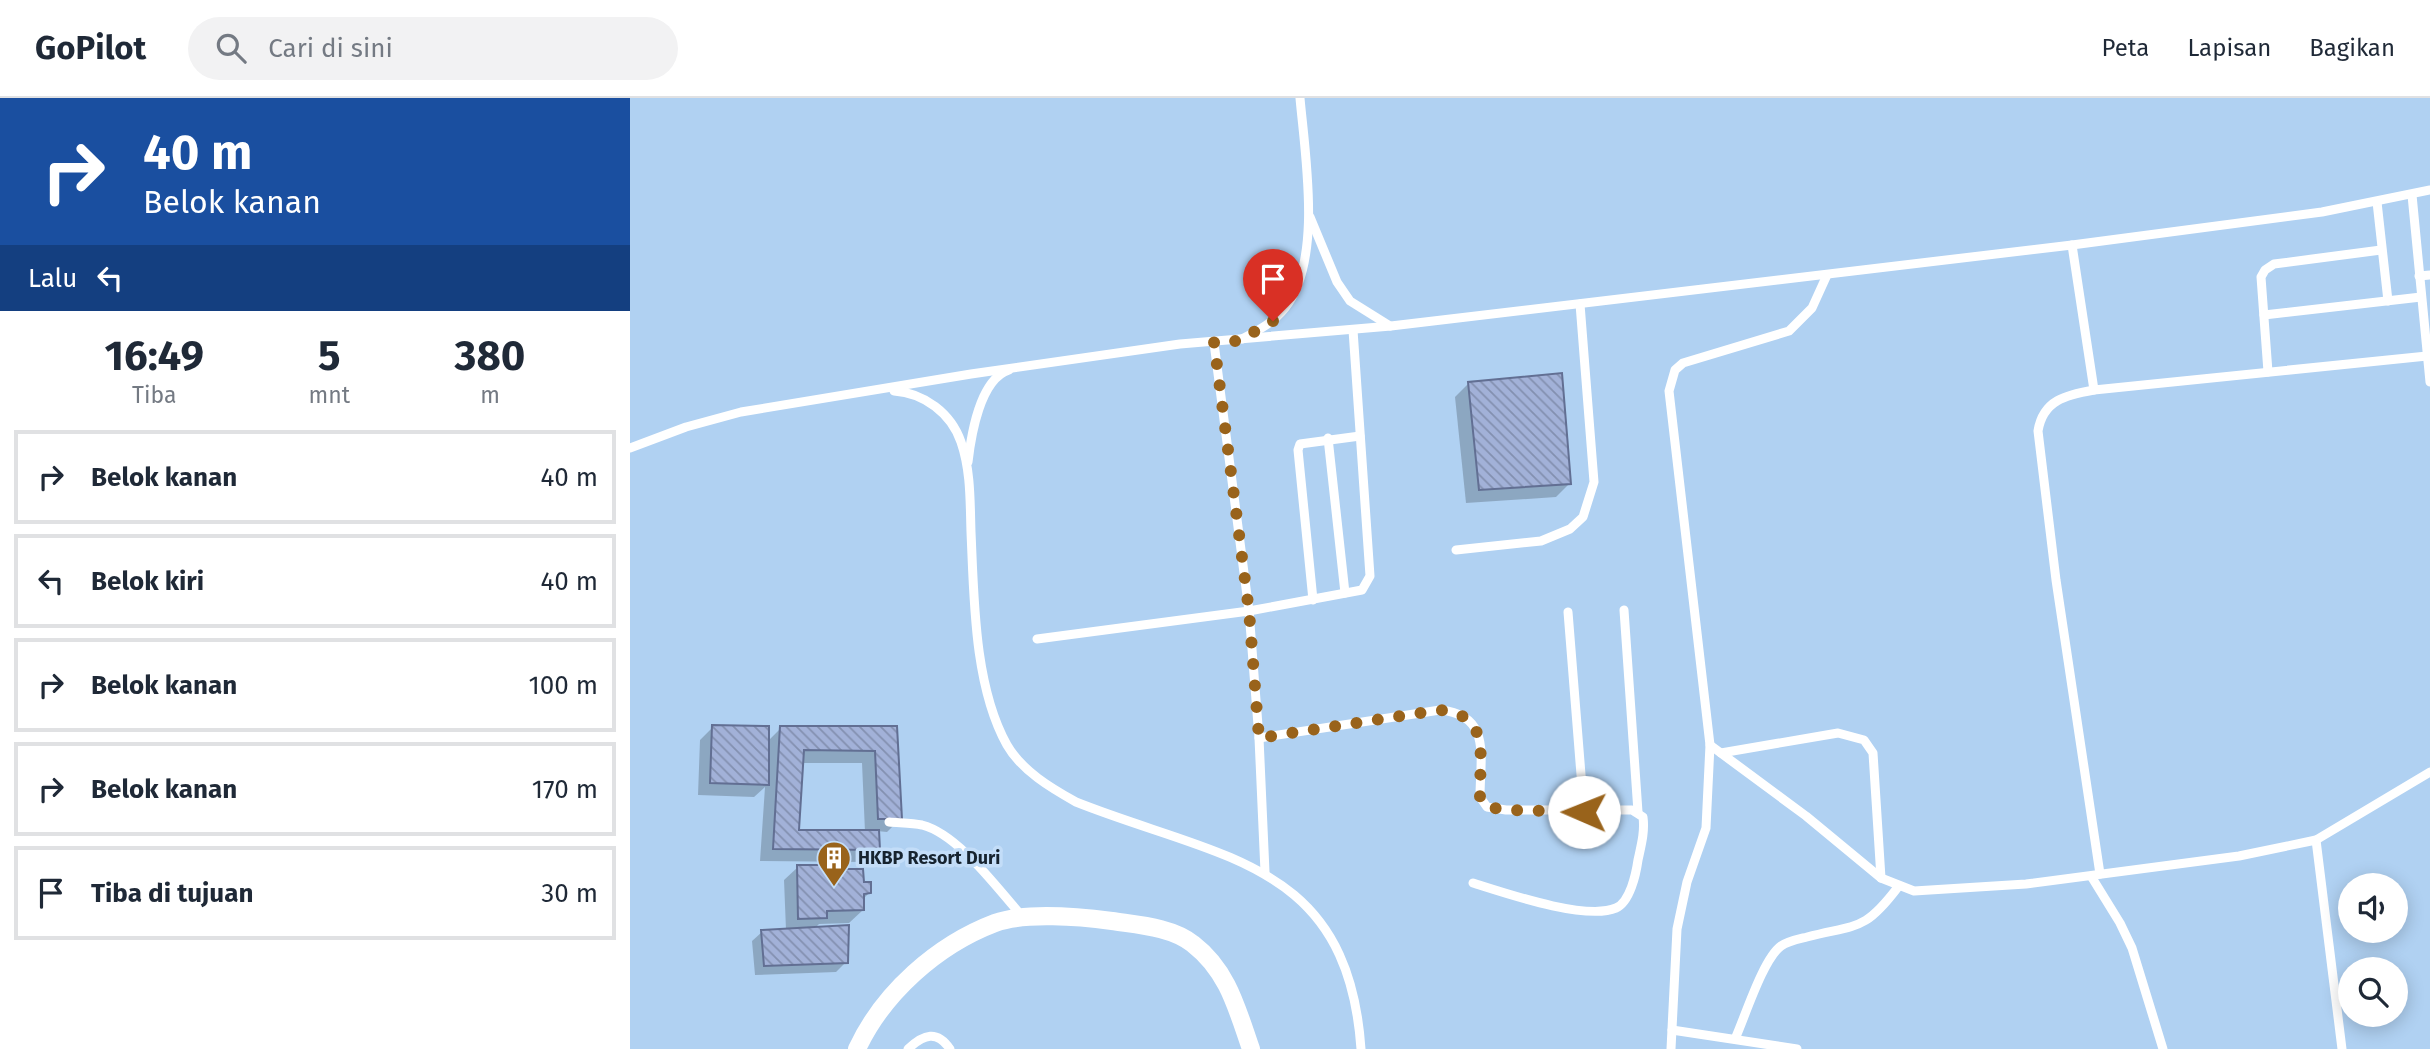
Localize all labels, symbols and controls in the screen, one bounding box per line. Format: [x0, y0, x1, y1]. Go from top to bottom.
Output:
search box [188, 17, 678, 80]
text: GoPilot [35, 28, 146, 68]
icon: search [212, 29, 250, 67]
text: Cari di sini [268, 33, 393, 64]
text: Peta [2102, 34, 2149, 62]
text: Lapisan [2187, 34, 2271, 62]
text: Bagikan [2309, 34, 2395, 62]
text: 40 m [143, 123, 252, 182]
icon: right [28, 126, 119, 217]
text: Belok kanan [143, 183, 321, 221]
pin [1243, 249, 1303, 321]
icon: left [91, 259, 129, 297]
icon: arrive [1254, 260, 1292, 298]
text: Lalu [28, 263, 77, 294]
text: 16:49 [105, 331, 204, 381]
text: 5 [318, 331, 341, 381]
text: 380 [455, 331, 525, 381]
text: Tiba [132, 381, 176, 409]
text: mnt [309, 381, 350, 409]
text: m [480, 381, 500, 409]
icon: right [32, 458, 70, 496]
text: Belok kanan [91, 462, 237, 493]
text: 40 m [540, 462, 598, 493]
icon: left [32, 562, 70, 600]
text: Belok kiri [91, 566, 204, 597]
text: 40 m [540, 566, 598, 597]
icon: right [32, 666, 70, 704]
text: Belok kanan [91, 670, 237, 701]
text: 100 m [529, 670, 598, 701]
icon: right [32, 770, 70, 808]
text: Belok kanan [91, 774, 237, 805]
text: 170 m [532, 774, 598, 805]
position arrow [1547, 775, 1621, 849]
building icon: HKBP Resort Duri [815, 839, 853, 888]
place label: HKBP Resort Duri [858, 847, 1000, 869]
map controls [2338, 873, 2408, 1027]
button: sound [2338, 873, 2408, 943]
icon: arrive [32, 874, 70, 912]
text: Tiba di tujuan [91, 878, 253, 909]
text: 30 m [541, 878, 598, 909]
button: search [2338, 957, 2408, 1027]

